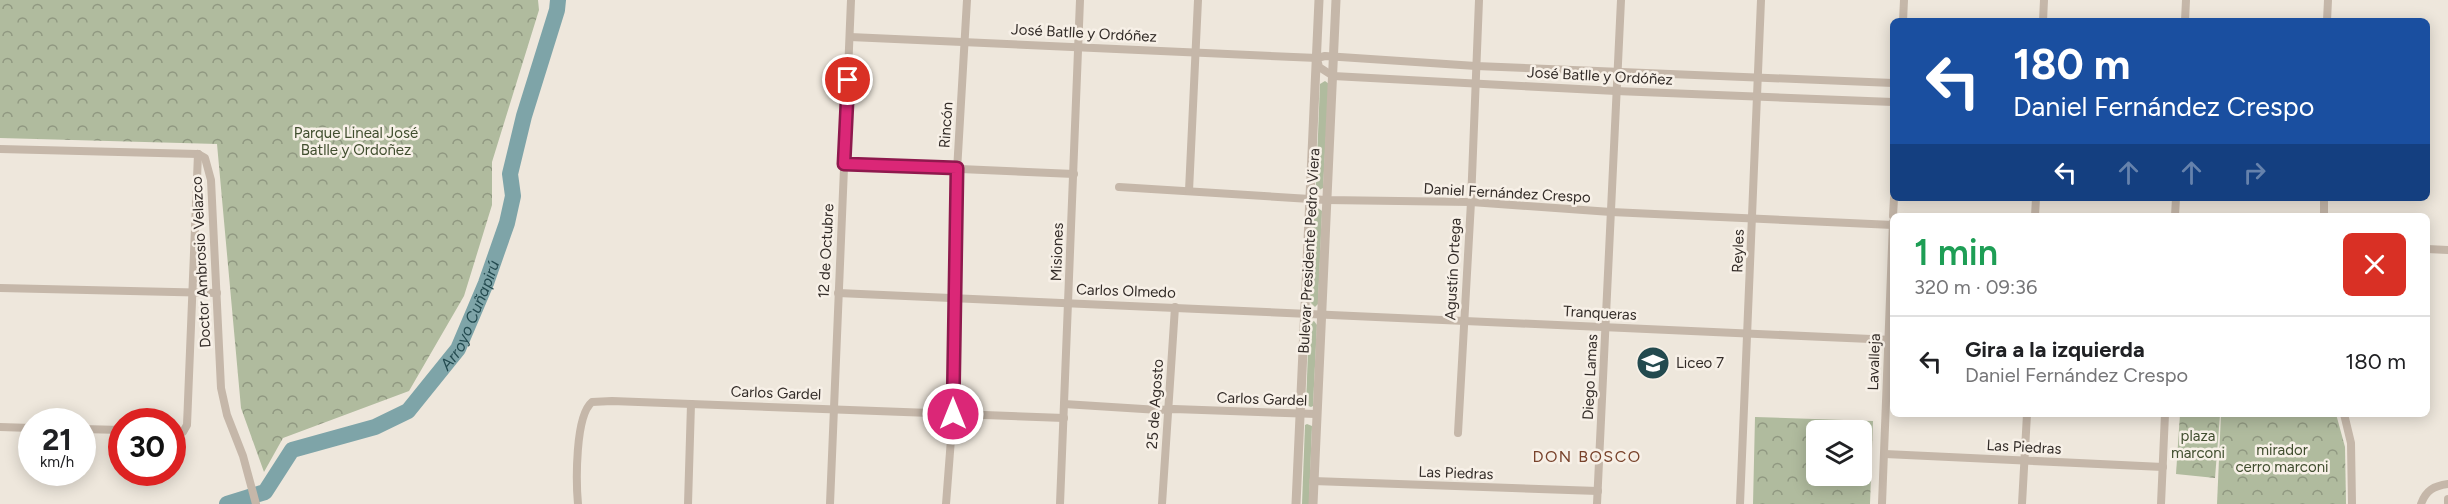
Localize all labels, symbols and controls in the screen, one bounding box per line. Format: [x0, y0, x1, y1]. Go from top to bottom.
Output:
street label: José Batlle y Ordóñez [1011, 20, 1157, 46]
text: 180 m [2013, 39, 2130, 90]
icon: left [1914, 42, 1992, 120]
pin [822, 54, 873, 105]
icon: arrive [831, 63, 864, 96]
street label: José Batlle y Ordóñez [1527, 63, 1673, 89]
text: Daniel Fernández Crespo [2013, 90, 2314, 123]
street label: Rincón [935, 101, 957, 149]
park label: Parque Lineal José Batlle y Ordoñez [294, 124, 418, 159]
street label: Bulevar Presidente Pedro Viera [1295, 148, 1323, 354]
icon: left [2049, 156, 2082, 189]
icon: ahead [2112, 156, 2145, 189]
icon: ahead [2175, 156, 2208, 189]
icon: right [2238, 156, 2271, 189]
street label: Doctor Ambrosio Velazco [188, 175, 214, 348]
street label: Daniel Fernández Crespo [1423, 180, 1591, 206]
street label: 12 de Octubre [815, 203, 837, 299]
street label: Agustín Ortega [1441, 217, 1465, 321]
street label: Misiones [1047, 222, 1067, 282]
street label: Reyles [1728, 229, 1748, 273]
text: 1 min [1914, 231, 1998, 274]
button: close [2343, 233, 2406, 296]
water label: Arroyo Cuñapirú [435, 258, 503, 374]
text: 320 m · 09:36 [1914, 275, 2037, 299]
street label: Carlos Olmedo [1076, 280, 1176, 302]
street label: Tranqueras [1563, 302, 1637, 324]
street label: Lavalleja [1864, 333, 1884, 391]
street label: Diego Lamas [1579, 334, 1601, 420]
text: Gira a la izquierda [1965, 336, 2145, 363]
school or university icon: Liceo 7 [1635, 345, 1671, 381]
icon: left [1914, 345, 1947, 378]
text: 180 m [2345, 348, 2406, 375]
place label: Liceo 7 [1676, 354, 1724, 372]
street label: 25 de Agosto [1143, 358, 1167, 450]
text: Daniel Fernández Crespo [1965, 363, 2188, 387]
street label: Carlos Gardel [730, 382, 822, 404]
position arrow [921, 382, 985, 446]
street label: Carlos Gardel [1216, 388, 1308, 410]
speed limit sign: 30 [108, 408, 186, 486]
map controls [1806, 420, 1872, 486]
button: layers [1806, 420, 1872, 486]
text: 21 [42, 421, 72, 458]
park label: plaza marconi [2171, 427, 2225, 462]
street label: Las Piedras [1986, 436, 2062, 458]
park label: mirador cerro marconi [2235, 441, 2329, 476]
district label: DON BOSCO [1532, 447, 1642, 466]
text: km/h [40, 453, 74, 471]
street label: Las Piedras [1418, 463, 1494, 483]

